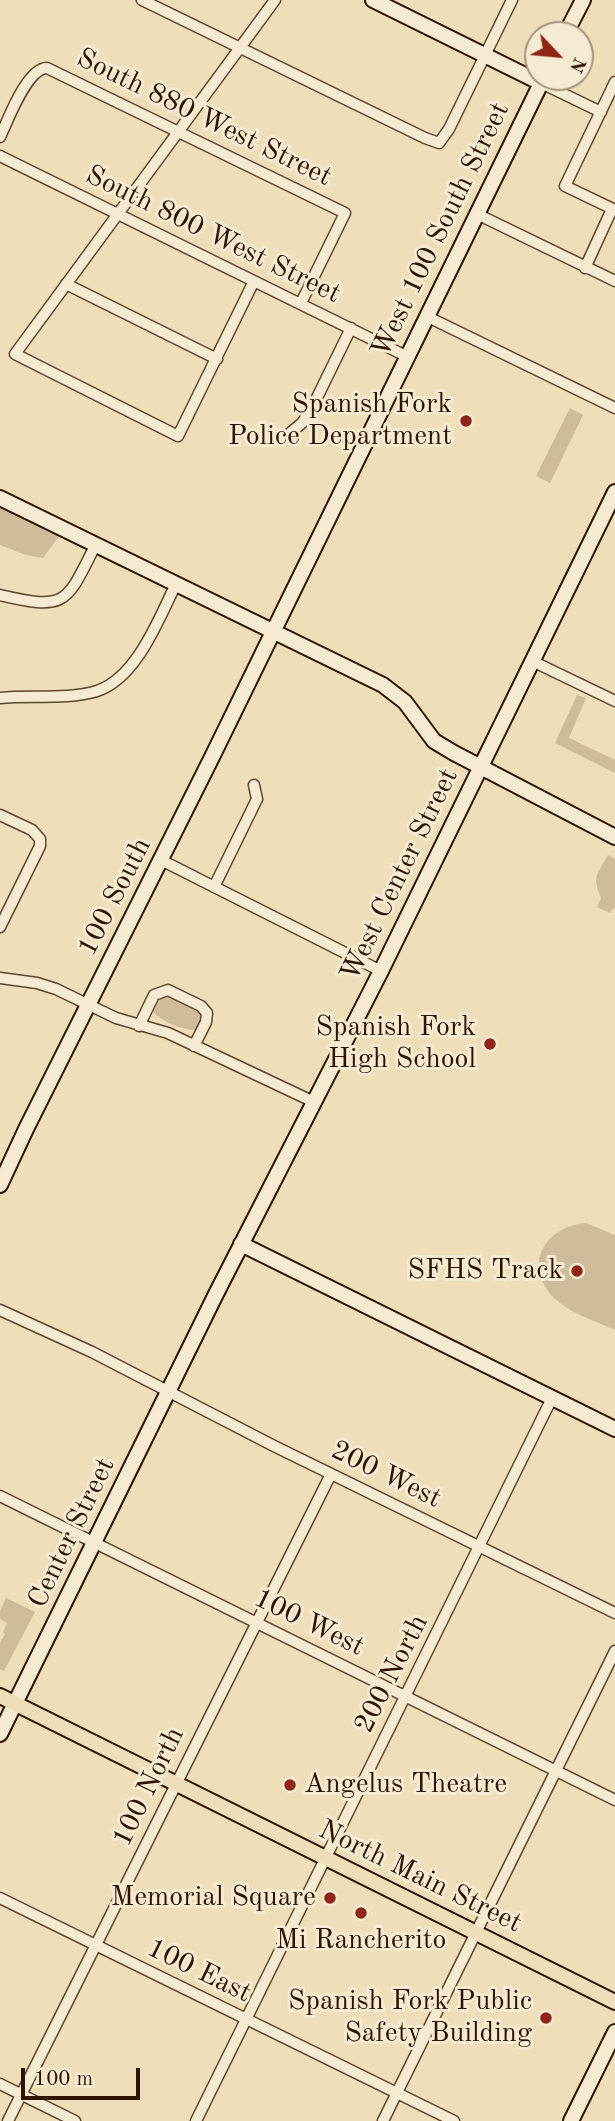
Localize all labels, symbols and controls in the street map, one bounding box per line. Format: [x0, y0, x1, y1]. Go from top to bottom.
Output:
north arrow [524, 21, 594, 91]
street label: South 880 West Street [71, 42, 337, 194]
text: N [565, 54, 588, 75]
street label: West 100 South Street [365, 97, 517, 363]
street label: South 800 West Street [80, 159, 346, 311]
place label: Spanish Fork Police Department [228, 388, 452, 454]
marker: Spanish Fork Police Department [458, 413, 474, 429]
street label: West Center Street [334, 763, 466, 987]
street label: 100 South [71, 832, 159, 962]
place label: Spanish Fork High School [316, 1011, 476, 1077]
marker: Spanish Fork High School [482, 1036, 498, 1052]
place label: SFHS Track [407, 1254, 563, 1288]
marker: SFHS Track [569, 1263, 585, 1279]
street label: 200 West [325, 1434, 447, 1516]
street label: Center Street [21, 1452, 123, 1614]
street label: 100 West [248, 1582, 370, 1664]
street label: 200 North [348, 1609, 436, 1739]
street label: 100 North [106, 1722, 192, 1852]
place label: Angelus Theatre [304, 1768, 507, 1802]
marker: Angelus Theatre [282, 1777, 298, 1793]
street label: North Main Street [313, 1813, 527, 1941]
place label: Memorial Square [111, 1881, 316, 1915]
marker: Memorial Square [322, 1890, 338, 1906]
marker: Mi Rancherito [353, 1905, 369, 1921]
place label: Mi Rancherito [276, 1924, 446, 1958]
street label: 100 East [141, 1931, 257, 2011]
place label: Spanish Fork Public Safety Building [288, 1985, 532, 2051]
marker: Spanish Fork Public Safety Building [538, 2010, 554, 2026]
scale bar [24, 2054, 144, 2098]
text: 100 m [34, 2069, 93, 2090]

